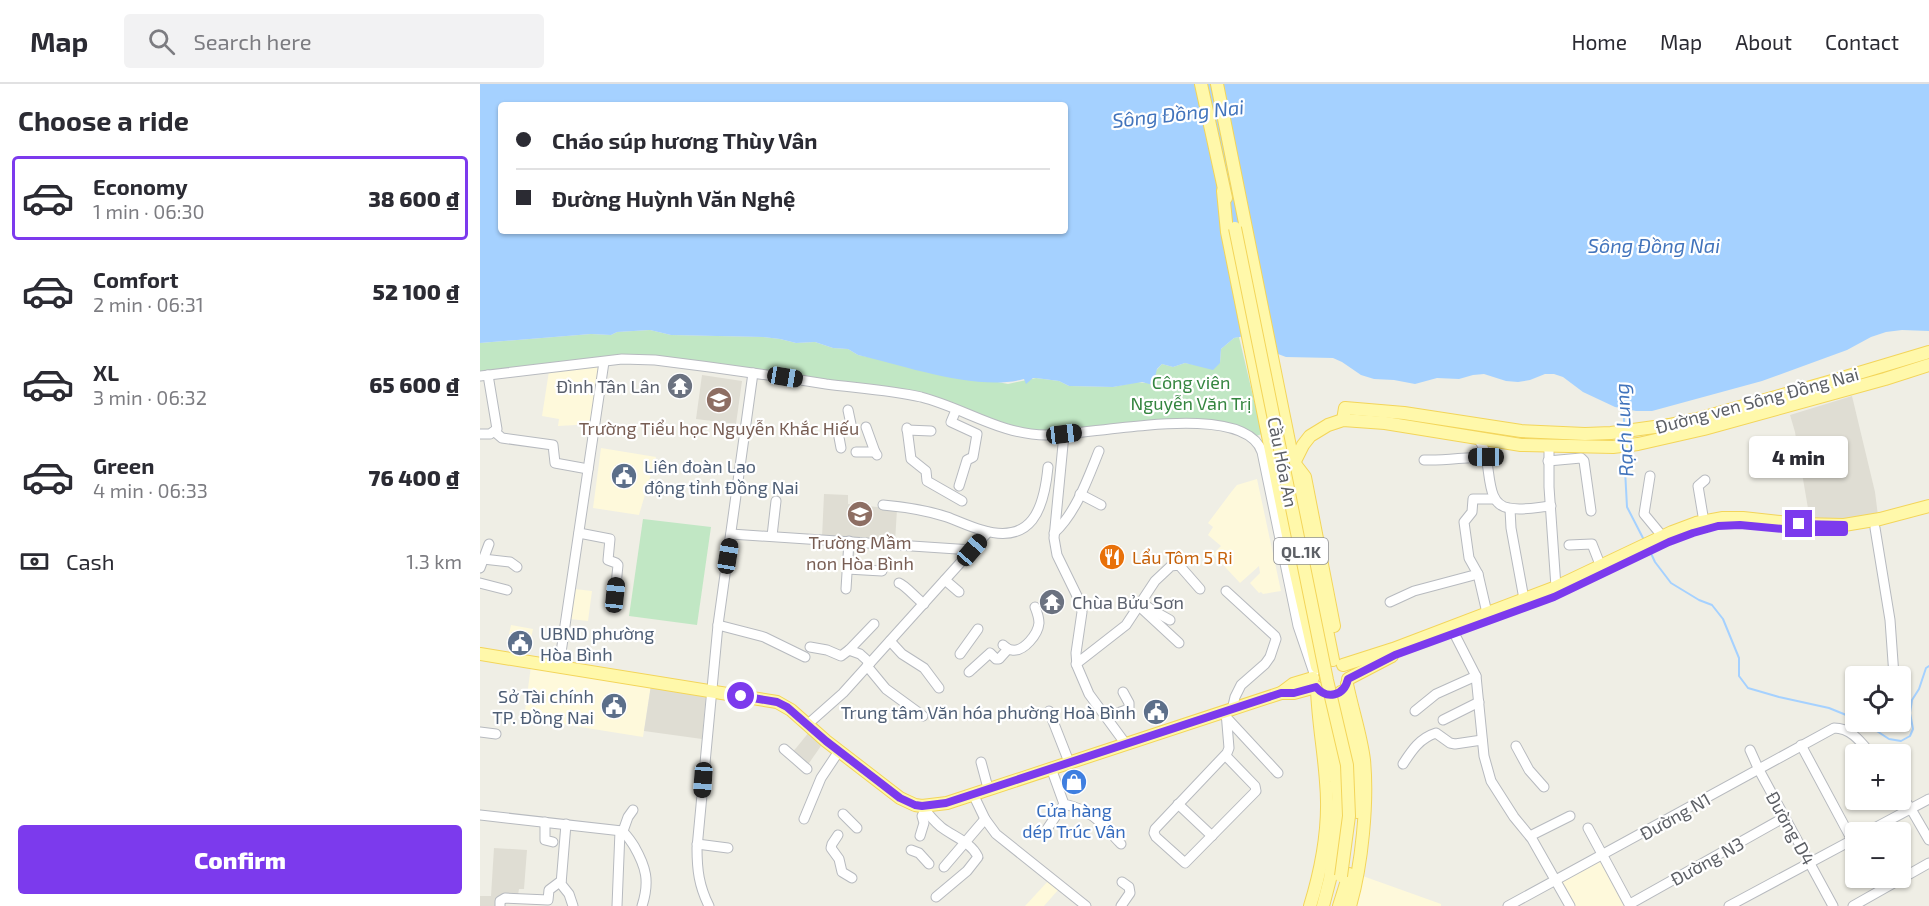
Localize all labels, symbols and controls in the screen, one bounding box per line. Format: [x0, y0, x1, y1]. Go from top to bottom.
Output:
search box [124, 14, 544, 68]
text: Map [30, 24, 88, 58]
icon: search [145, 25, 178, 58]
text: Search here [193, 28, 312, 54]
text: Home [1571, 29, 1627, 54]
text: Map [1660, 29, 1702, 54]
text: About [1735, 29, 1792, 54]
text: Contact [1825, 29, 1899, 54]
water label: Sông Đồng Nai [1111, 94, 1245, 132]
text: Choose a ride [18, 104, 189, 136]
text: Cháo súp hương Thùy Vân [552, 127, 818, 153]
icon: car [21, 171, 75, 225]
text: Economy [93, 173, 188, 199]
text: 38 600 ₫ [368, 185, 459, 211]
text: Đường Huỳnh Văn Nghệ [552, 185, 796, 211]
text: 1 min · 06:30 [93, 199, 205, 223]
water label: Sông Đồng Nai [1588, 233, 1720, 257]
icon: car [21, 264, 75, 318]
text: Comfort [93, 266, 178, 292]
text: 52 100 ₫ [373, 278, 459, 304]
text: 2 min · 06:31 [93, 292, 204, 316]
icon: car [21, 357, 75, 411]
text: XL [93, 359, 119, 385]
street label: Đường ven Sông Đồng Nai [1653, 362, 1861, 438]
car [766, 365, 804, 389]
text: 65 600 ₫ [369, 371, 459, 397]
temple icon: Đình Tân Lân [665, 371, 695, 401]
park label: Công viên Nguyễn Văn Trị [1131, 371, 1251, 414]
place label: Đình Tân Lân [556, 375, 660, 397]
water label: Rạch Lung [1609, 382, 1637, 478]
text: 3 min · 06:32 [93, 385, 207, 409]
school or university icon: Trường Tiểu học Nguyễn Khắc Hiếu [704, 385, 734, 415]
street label: Cầu Hóa An [1263, 415, 1303, 509]
place label: Trường Tiểu học Nguyễn Khắc Hiếu [579, 417, 859, 439]
car [1045, 423, 1083, 445]
callout: 4 min [1750, 437, 1848, 479]
text: 4 min [1772, 445, 1825, 469]
car [1468, 448, 1504, 466]
icon: car [21, 450, 75, 504]
text: Green [93, 452, 155, 478]
place label: Liên đoàn Lao động tỉnh Đồng Nai [644, 455, 799, 498]
public building icon: Liên đoàn Lao động tỉnh Đồng Nai [609, 461, 639, 491]
text: 76 400 ₫ [369, 464, 459, 490]
text: 4 min · 06:33 [93, 478, 208, 502]
school or university icon: Trường Mầm non Hòa Bình [845, 499, 875, 529]
route end [1785, 510, 1812, 537]
place label: Trường Mầm non Hòa Bình [806, 531, 914, 574]
car [953, 531, 991, 569]
car [716, 537, 740, 575]
road number: QL.1K [1274, 538, 1328, 564]
restaurant icon: Lẩu Tôm 5 Ri [1097, 542, 1127, 572]
icon: cash [18, 545, 51, 578]
place label: Lẩu Tôm 5 Ri [1132, 546, 1233, 568]
text: Cash [66, 548, 115, 574]
text: 1.3 km [406, 549, 462, 573]
car [604, 576, 626, 614]
temple icon: Chùa Bửu Sơn [1037, 587, 1067, 617]
place label: Chùa Bửu Sơn [1072, 591, 1184, 613]
place label: UBND phường Hòa Bình [540, 622, 654, 665]
public building icon: UBND phường Hòa Bình [505, 628, 535, 658]
map controls [1845, 666, 1911, 888]
button: locate [1845, 666, 1911, 732]
route start [727, 682, 754, 709]
place label: Sở Tài chính TP. Đồng Nai [492, 685, 594, 728]
public building icon: Sở Tài chính TP. Đồng Nai [599, 691, 629, 721]
public building icon: Trung tâm Văn hóa phường Hoà Bình [1141, 697, 1171, 727]
place label: Trung tâm Văn hóa phường Hoà Bình [841, 701, 1136, 723]
button: + [1845, 744, 1911, 810]
car [693, 761, 713, 799]
shop icon: Cửa hàng dép Trúc Vân [1059, 767, 1089, 797]
street label: Đường D4 [1762, 787, 1820, 869]
street label: Đường N1 [1636, 788, 1714, 844]
place label: Cửa hàng dép Trúc Vân [1022, 799, 1126, 842]
button: − [1845, 822, 1911, 888]
button: Confirm [18, 825, 462, 894]
street label: Đường N3 [1666, 832, 1748, 890]

